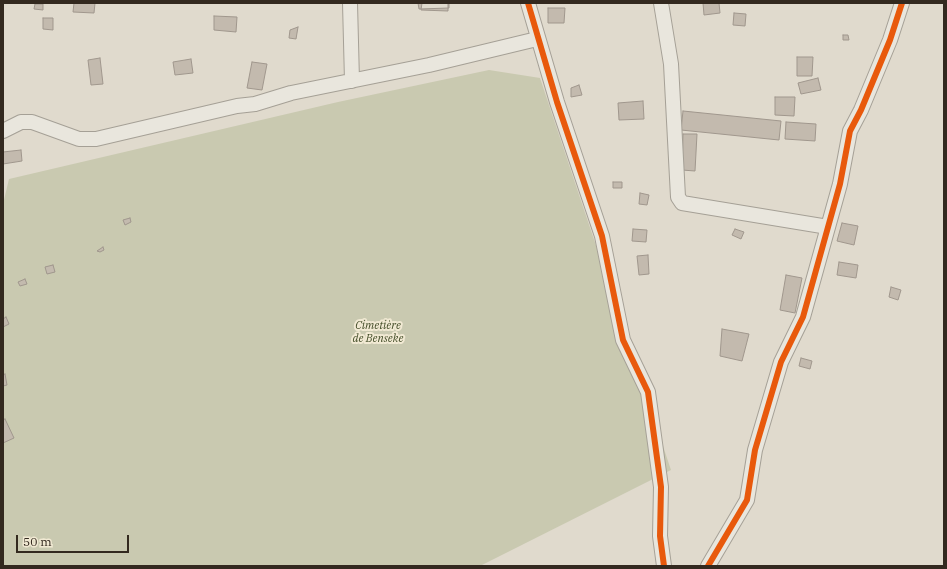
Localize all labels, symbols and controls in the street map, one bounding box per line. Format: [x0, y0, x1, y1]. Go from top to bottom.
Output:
park label: Cimetière de Benseke [353, 319, 403, 345]
scale bar [18, 527, 131, 553]
text: 50 m [23, 534, 52, 549]

